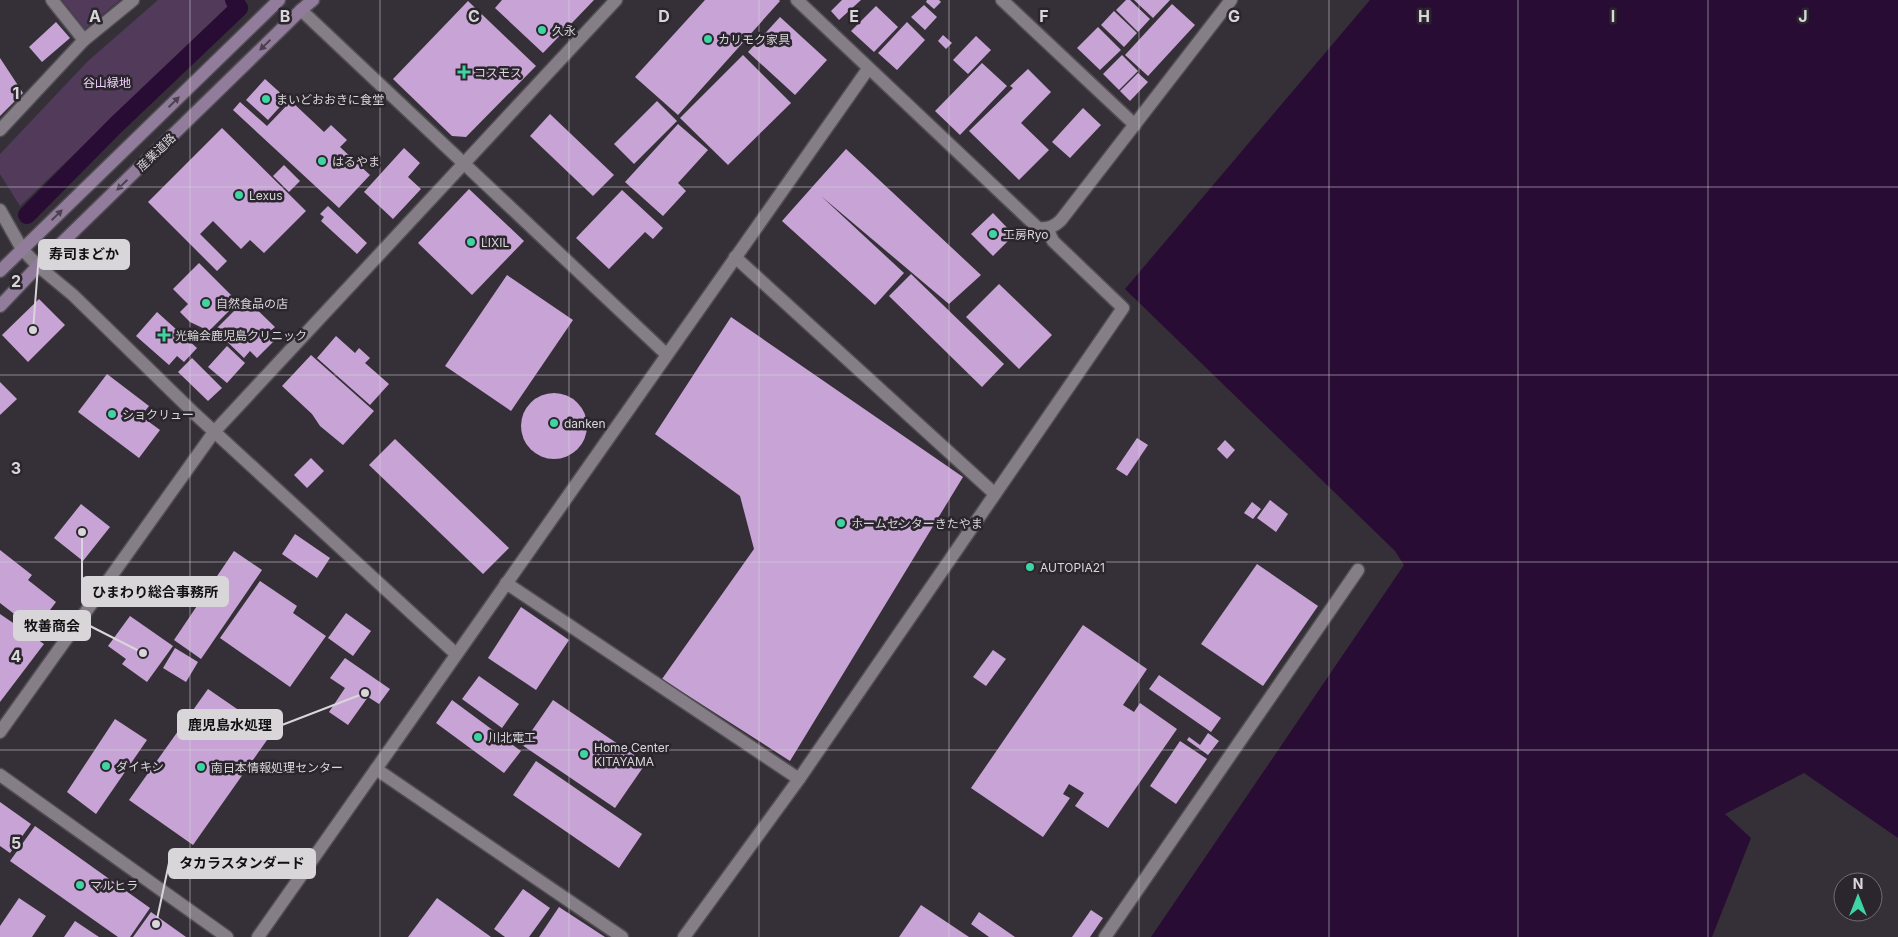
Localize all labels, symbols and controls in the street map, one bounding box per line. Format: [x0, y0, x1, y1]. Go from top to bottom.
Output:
text: A [89, 6, 101, 26]
text: B [280, 6, 290, 26]
text: C [468, 6, 480, 26]
text: D [658, 6, 670, 26]
text: E [849, 6, 859, 26]
text: F [1039, 6, 1049, 26]
text: G [1228, 6, 1240, 26]
text: H [1418, 6, 1430, 26]
text: I [1611, 6, 1615, 26]
text: J [1798, 6, 1808, 26]
place label: 久永 [552, 23, 576, 38]
marker: 久永 [536, 24, 548, 36]
place label: カリモク家具 [718, 32, 790, 47]
marker: カリモク家具 [702, 33, 714, 45]
one-way arrow [259, 39, 271, 51]
place label: コスモス [474, 65, 522, 80]
marker: コスモス [458, 66, 470, 78]
park label: 谷山緑地 [83, 75, 131, 90]
text: 1 [13, 83, 19, 103]
place label: まいどおおきに食堂 [276, 92, 384, 107]
marker: まいどおおきに食堂 [260, 93, 272, 105]
one-way arrow [168, 96, 180, 108]
street label: 産業道路 [134, 130, 178, 174]
place label: はるやま [332, 154, 380, 169]
marker: はるやま [316, 155, 328, 167]
one-way arrow [117, 179, 129, 191]
place label: Lexus [249, 188, 283, 203]
marker: Lexus [233, 189, 245, 201]
one-way arrow [51, 209, 63, 221]
place label: 工房Ryo [1003, 227, 1048, 242]
marker: 工房Ryo [987, 228, 999, 240]
place label: LIXIL [481, 235, 509, 250]
marker: LIXIL [465, 236, 477, 248]
callout: 寿司まどか [39, 240, 129, 269]
text: 寿司まどか [49, 245, 119, 262]
text: 2 [11, 271, 21, 291]
place label: 自然食品の店 [216, 296, 288, 311]
marker: 自然食品の店 [200, 297, 212, 309]
marker: 光輪会鹿児島クリニック [157, 328, 171, 342]
place label: 光輪会鹿児島クリニック [175, 328, 307, 343]
place label: ショクリュー [122, 407, 194, 422]
marker: ショクリュー [106, 408, 118, 420]
place label: danken [564, 416, 606, 431]
marker: danken [548, 417, 560, 429]
text: 3 [11, 458, 21, 478]
place label: ホームセンターきたやま [851, 516, 983, 531]
marker: ホームセンターきたやま [835, 517, 847, 529]
place label: AUTOPIA21 [1040, 560, 1105, 575]
marker: AUTOPIA21 [1024, 561, 1036, 573]
callout: ひまわり総合事務所 [82, 577, 228, 606]
text: ひまわり総合事務所 [92, 583, 218, 600]
callout: 牧善商会 [14, 611, 90, 640]
text: 牧善商会 [24, 617, 80, 634]
text: 4 [11, 646, 22, 666]
callout: 鹿児島水処理 [178, 710, 282, 739]
text: 鹿児島水処理 [188, 716, 272, 733]
place label: 川北電工 [488, 730, 536, 745]
marker: 川北電工 [472, 731, 484, 743]
place label: Home Center KITAYAMA [594, 740, 670, 769]
marker: Home Center KITAYAMA [578, 748, 590, 760]
place label: ダイキン [116, 759, 164, 774]
marker: ダイキン [100, 760, 112, 772]
place label: 南日本情報処理センター [211, 760, 343, 775]
marker: 南日本情報処理センター [195, 761, 207, 773]
text: 5 [11, 833, 21, 853]
callout: タカラスタンダード [169, 849, 315, 878]
text: タカラスタンダード [179, 854, 305, 871]
north arrow [1833, 872, 1883, 922]
text: N [1853, 875, 1863, 892]
place label: マルヒラ [90, 878, 138, 893]
marker: マルヒラ [74, 879, 86, 891]

